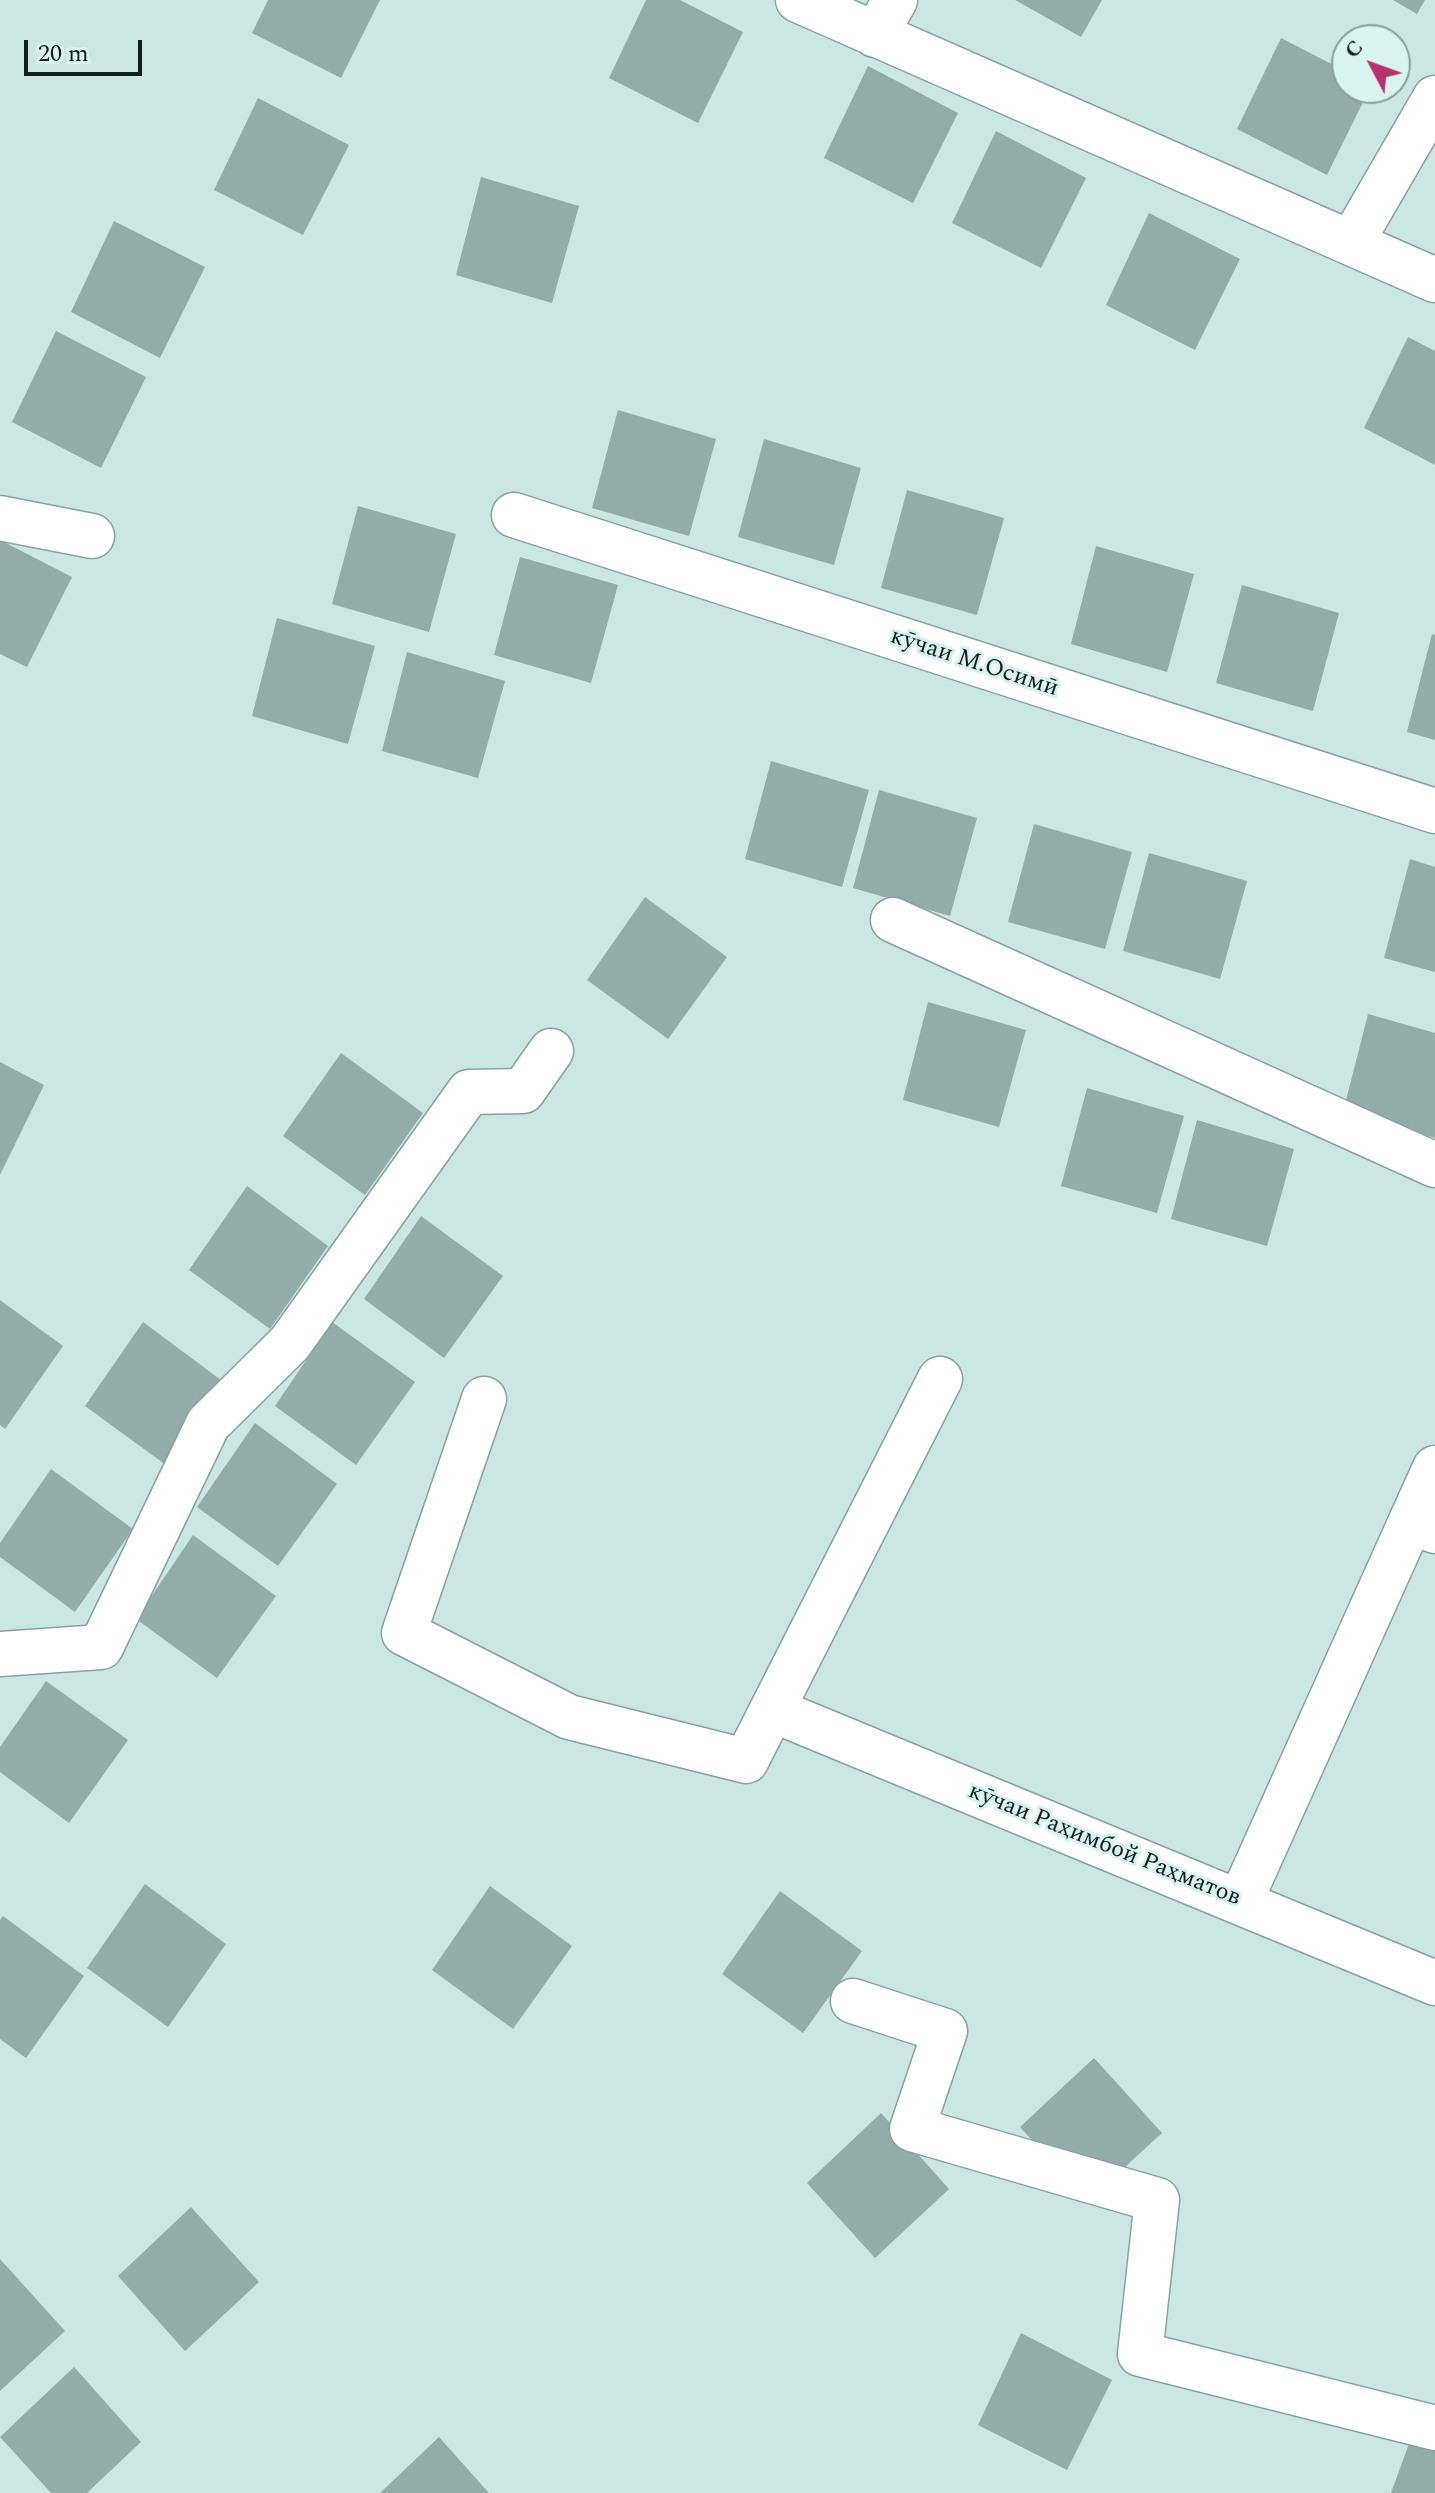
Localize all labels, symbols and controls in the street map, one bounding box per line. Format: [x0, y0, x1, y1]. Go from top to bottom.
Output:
scale bar [28, 24, 146, 74]
north arrow [1331, 24, 1411, 104]
text: С [1336, 33, 1372, 66]
text: 20 m [38, 36, 89, 72]
street label: кӯчаи М.Осимӣ [886, 623, 1062, 705]
street label: кӯчаи Раҳимбой Раҳматов [964, 1778, 1244, 1914]

